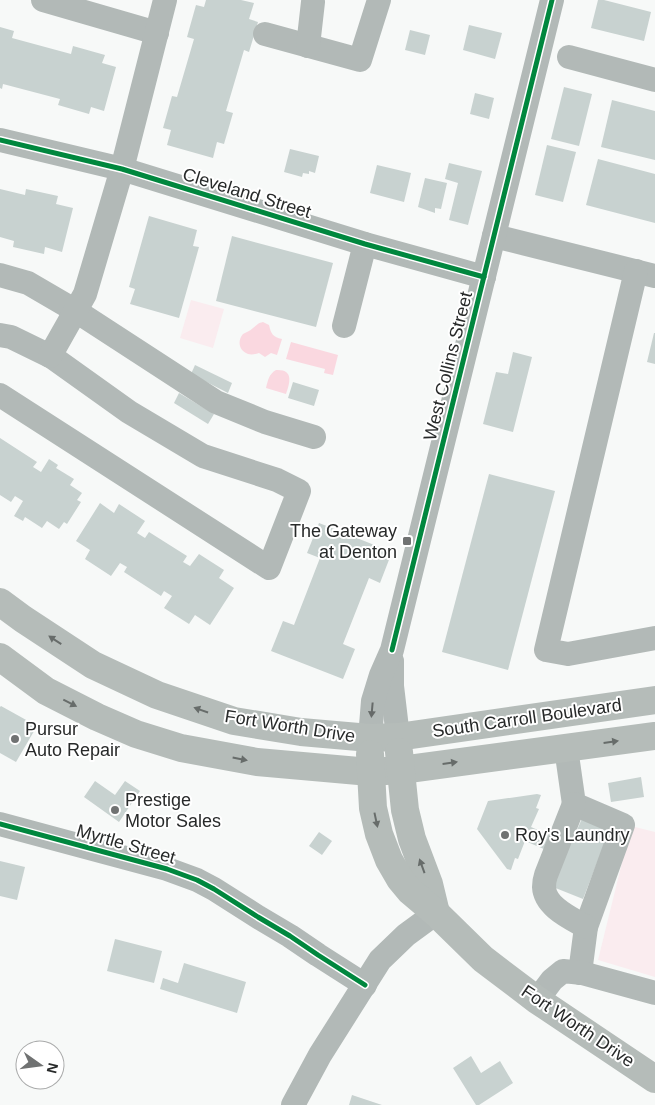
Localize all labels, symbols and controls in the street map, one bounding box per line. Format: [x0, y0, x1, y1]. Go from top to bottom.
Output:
street label: Cleveland Street [180, 164, 314, 222]
street label: West Collins Street [420, 289, 476, 443]
place label: The Gateway at Denton [290, 521, 397, 562]
marker: The Gateway at Denton [401, 535, 413, 547]
one-way arrow [49, 636, 62, 645]
street label: South Carroll Boulevard [431, 695, 623, 741]
one-way arrow [62, 699, 77, 707]
one-way arrow [368, 702, 376, 718]
one-way arrow [194, 706, 209, 713]
street label: Fort Worth Drive [223, 706, 357, 746]
place label: Pursur Auto Repair [25, 719, 120, 760]
marker: Pursur Auto Repair [9, 733, 21, 745]
one-way arrow [603, 738, 619, 746]
one-way arrow [232, 756, 248, 764]
one-way arrow [442, 759, 458, 767]
place label: Prestige Motor Sales [125, 790, 221, 831]
marker: Prestige Motor Sales [109, 804, 121, 816]
one-way arrow [372, 813, 380, 828]
street label: Myrtle Street [74, 820, 178, 868]
place label: Roy's Laundry [515, 825, 630, 845]
marker: Roy's Laundry [499, 829, 511, 841]
one-way arrow [418, 858, 426, 873]
street label: Fort Worth Drive [518, 981, 638, 1071]
north arrow [15, 1040, 65, 1090]
text: N [44, 1061, 62, 1075]

